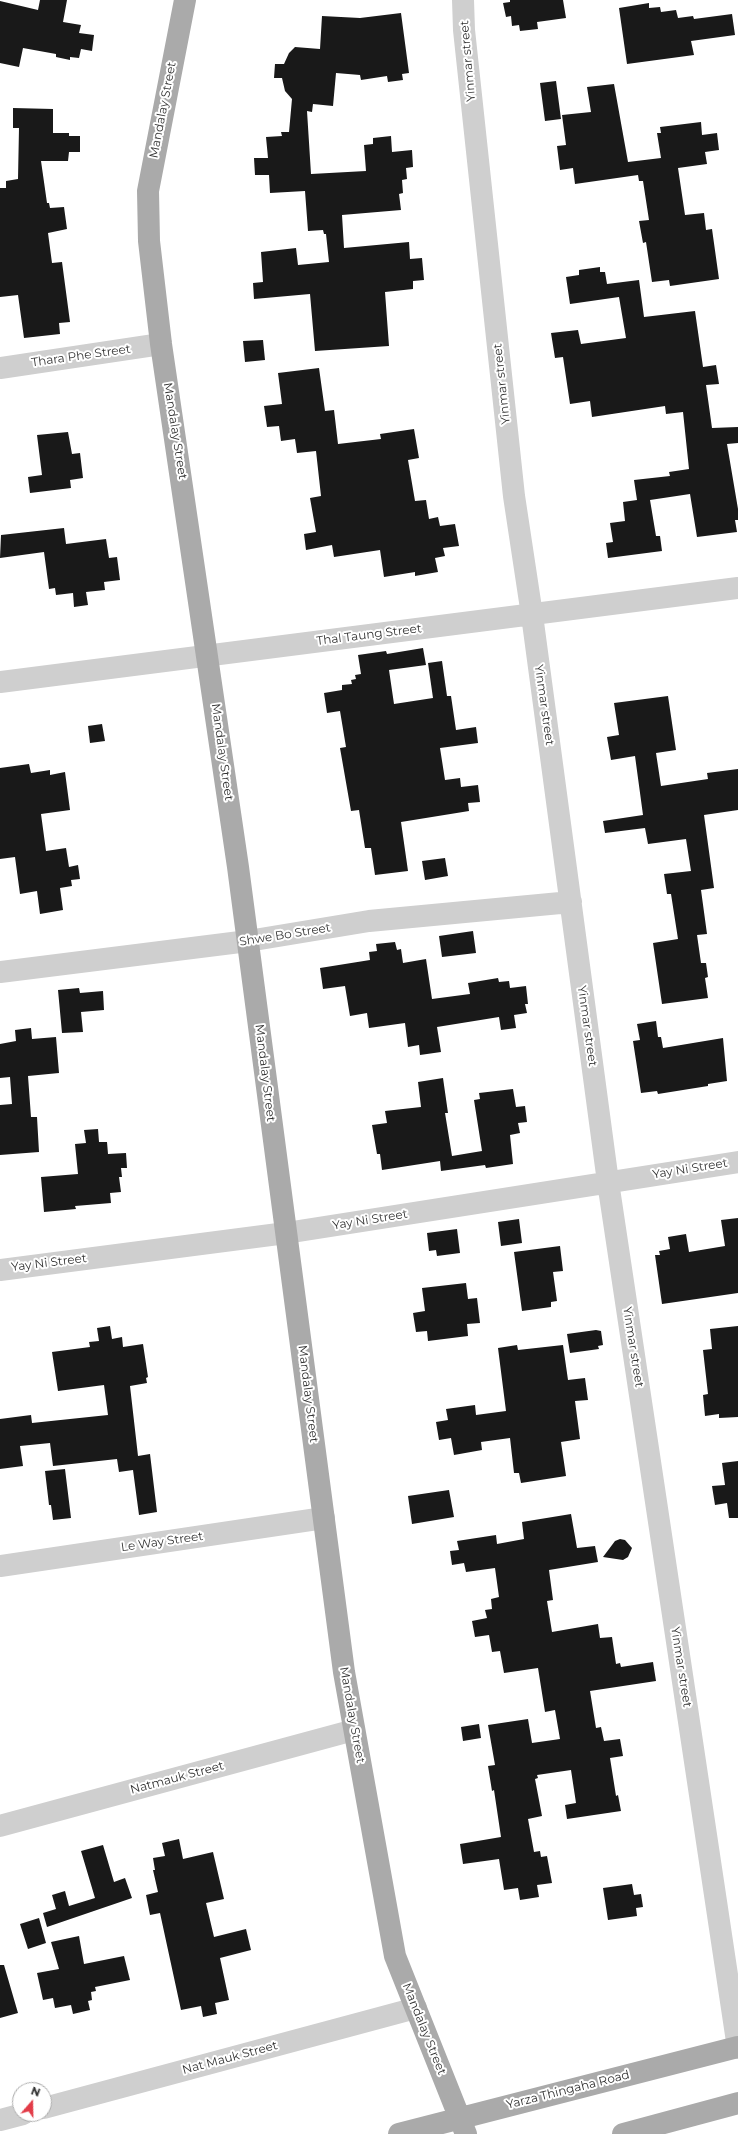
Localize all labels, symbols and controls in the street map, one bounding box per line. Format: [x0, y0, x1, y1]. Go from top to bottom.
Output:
street label: Yinmar street [457, 20, 479, 102]
street label: Mandalay Street [147, 61, 179, 159]
street label: Thara Phe Street [30, 342, 132, 370]
street label: Yinmar street [491, 343, 513, 425]
street label: Mandalay Street [160, 382, 190, 480]
street label: Thal Taung Street [316, 621, 422, 649]
street label: Yinmar street [531, 664, 557, 746]
street label: Mandalay Street [208, 703, 236, 801]
street label: Shwe Bo Street [238, 921, 332, 949]
street label: Yinmar street [574, 985, 600, 1067]
street label: Mandalay Street [252, 1024, 278, 1122]
street label: Yay Ni Street [651, 1156, 729, 1182]
street label: Yay Ni Street [331, 1207, 409, 1233]
street label: Yay Ni Street [11, 1251, 87, 1275]
street label: Yinmar street [620, 1306, 646, 1388]
street label: Mandalay Street [295, 1345, 321, 1443]
street label: Le Way Street [120, 1529, 204, 1555]
street label: Yinmar street [668, 1626, 694, 1708]
street label: Mandalay Street [336, 1666, 368, 1764]
street label: Natmauk Street [129, 1759, 225, 1797]
street label: Mandalay Street [399, 1981, 449, 2077]
street label: Nat Mauk Street [181, 2038, 279, 2078]
street label: Yarza Thingaha Road [505, 2068, 631, 2112]
north arrow [12, 2082, 52, 2122]
text: N [29, 2084, 42, 2100]

